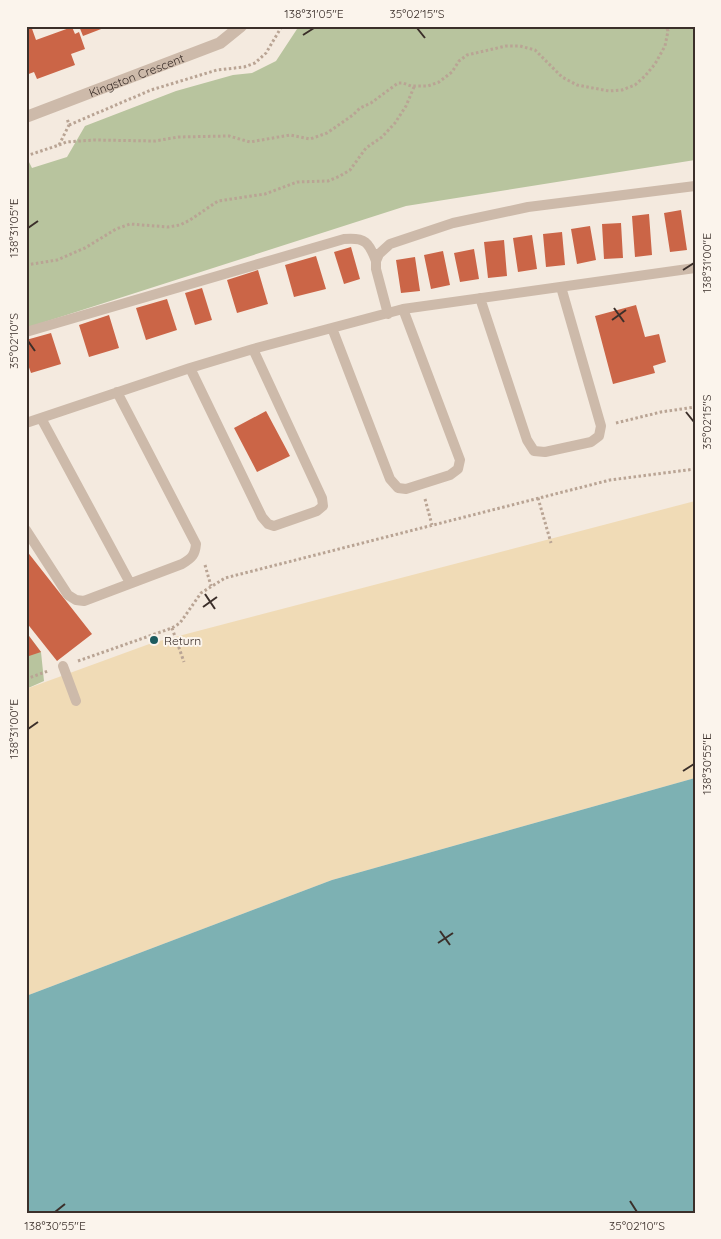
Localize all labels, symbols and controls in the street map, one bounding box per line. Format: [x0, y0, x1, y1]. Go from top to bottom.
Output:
text: 138°31'05"E [284, 6, 344, 21]
text: 35°02'15"S [389, 6, 445, 21]
street label: Kingston Crescent [87, 50, 186, 100]
text: 138°31'05"E [6, 198, 21, 258]
text: 138°31'00"E [699, 233, 714, 293]
text: 35°02'10"S [6, 313, 21, 369]
text: 35°02'15"S [699, 394, 714, 450]
place label: Return [164, 633, 201, 648]
marker: Return [148, 634, 160, 646]
text: 138°31'00"E [6, 699, 21, 759]
text: 138°30'55"E [699, 733, 714, 795]
text: 138°30'55"E [24, 1218, 86, 1233]
text: 35°02'10"S [609, 1218, 665, 1233]

